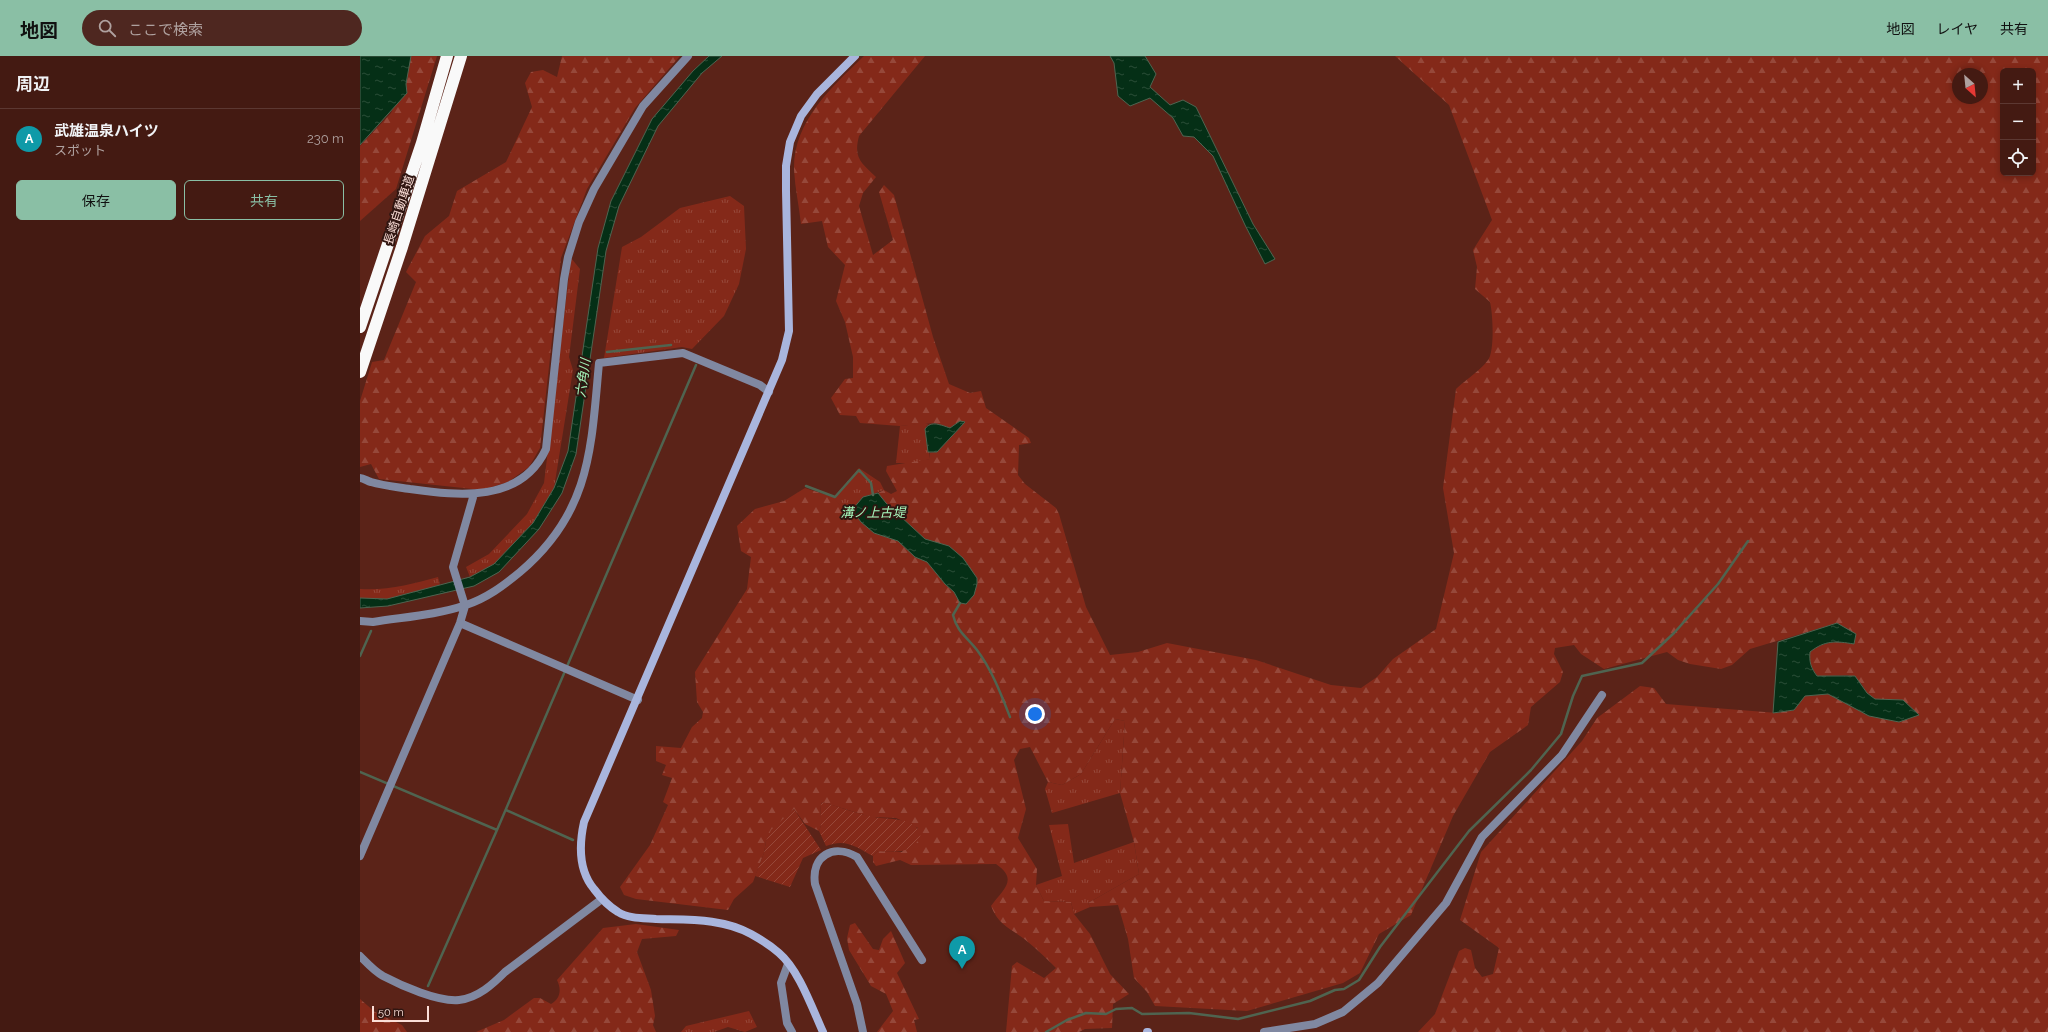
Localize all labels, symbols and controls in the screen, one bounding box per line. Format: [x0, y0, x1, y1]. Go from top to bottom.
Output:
search box [82, 10, 362, 46]
icon: search [96, 17, 118, 39]
text: 地図 [20, 19, 58, 41]
text: ここで検索 [128, 21, 203, 39]
text: 地図 [1886, 21, 1914, 37]
text: レイヤ [1936, 21, 1978, 37]
text: 共有 [2000, 21, 2028, 37]
north arrow [1952, 68, 1988, 104]
map controls [2000, 68, 2036, 176]
button: + [2000, 68, 2036, 104]
text: 周辺 [16, 74, 50, 94]
button: − [2000, 104, 2036, 140]
text: 武雄温泉ハイツ [54, 122, 159, 140]
text: A [25, 131, 33, 146]
text: 230 m [307, 131, 344, 146]
button: locate [2000, 140, 2036, 176]
text: スポット [54, 143, 106, 158]
street label: 長崎自動車道 [381, 174, 417, 246]
button: 保存 [16, 180, 176, 220]
button: 共有 [184, 180, 344, 220]
water label: 六角川 [573, 356, 593, 398]
water label: 溝ノ上古堤 [840, 505, 907, 520]
your location [1025, 704, 1045, 724]
pin: A [949, 936, 975, 969]
scale bar [372, 1004, 429, 1023]
text: 50 m [378, 1006, 404, 1019]

